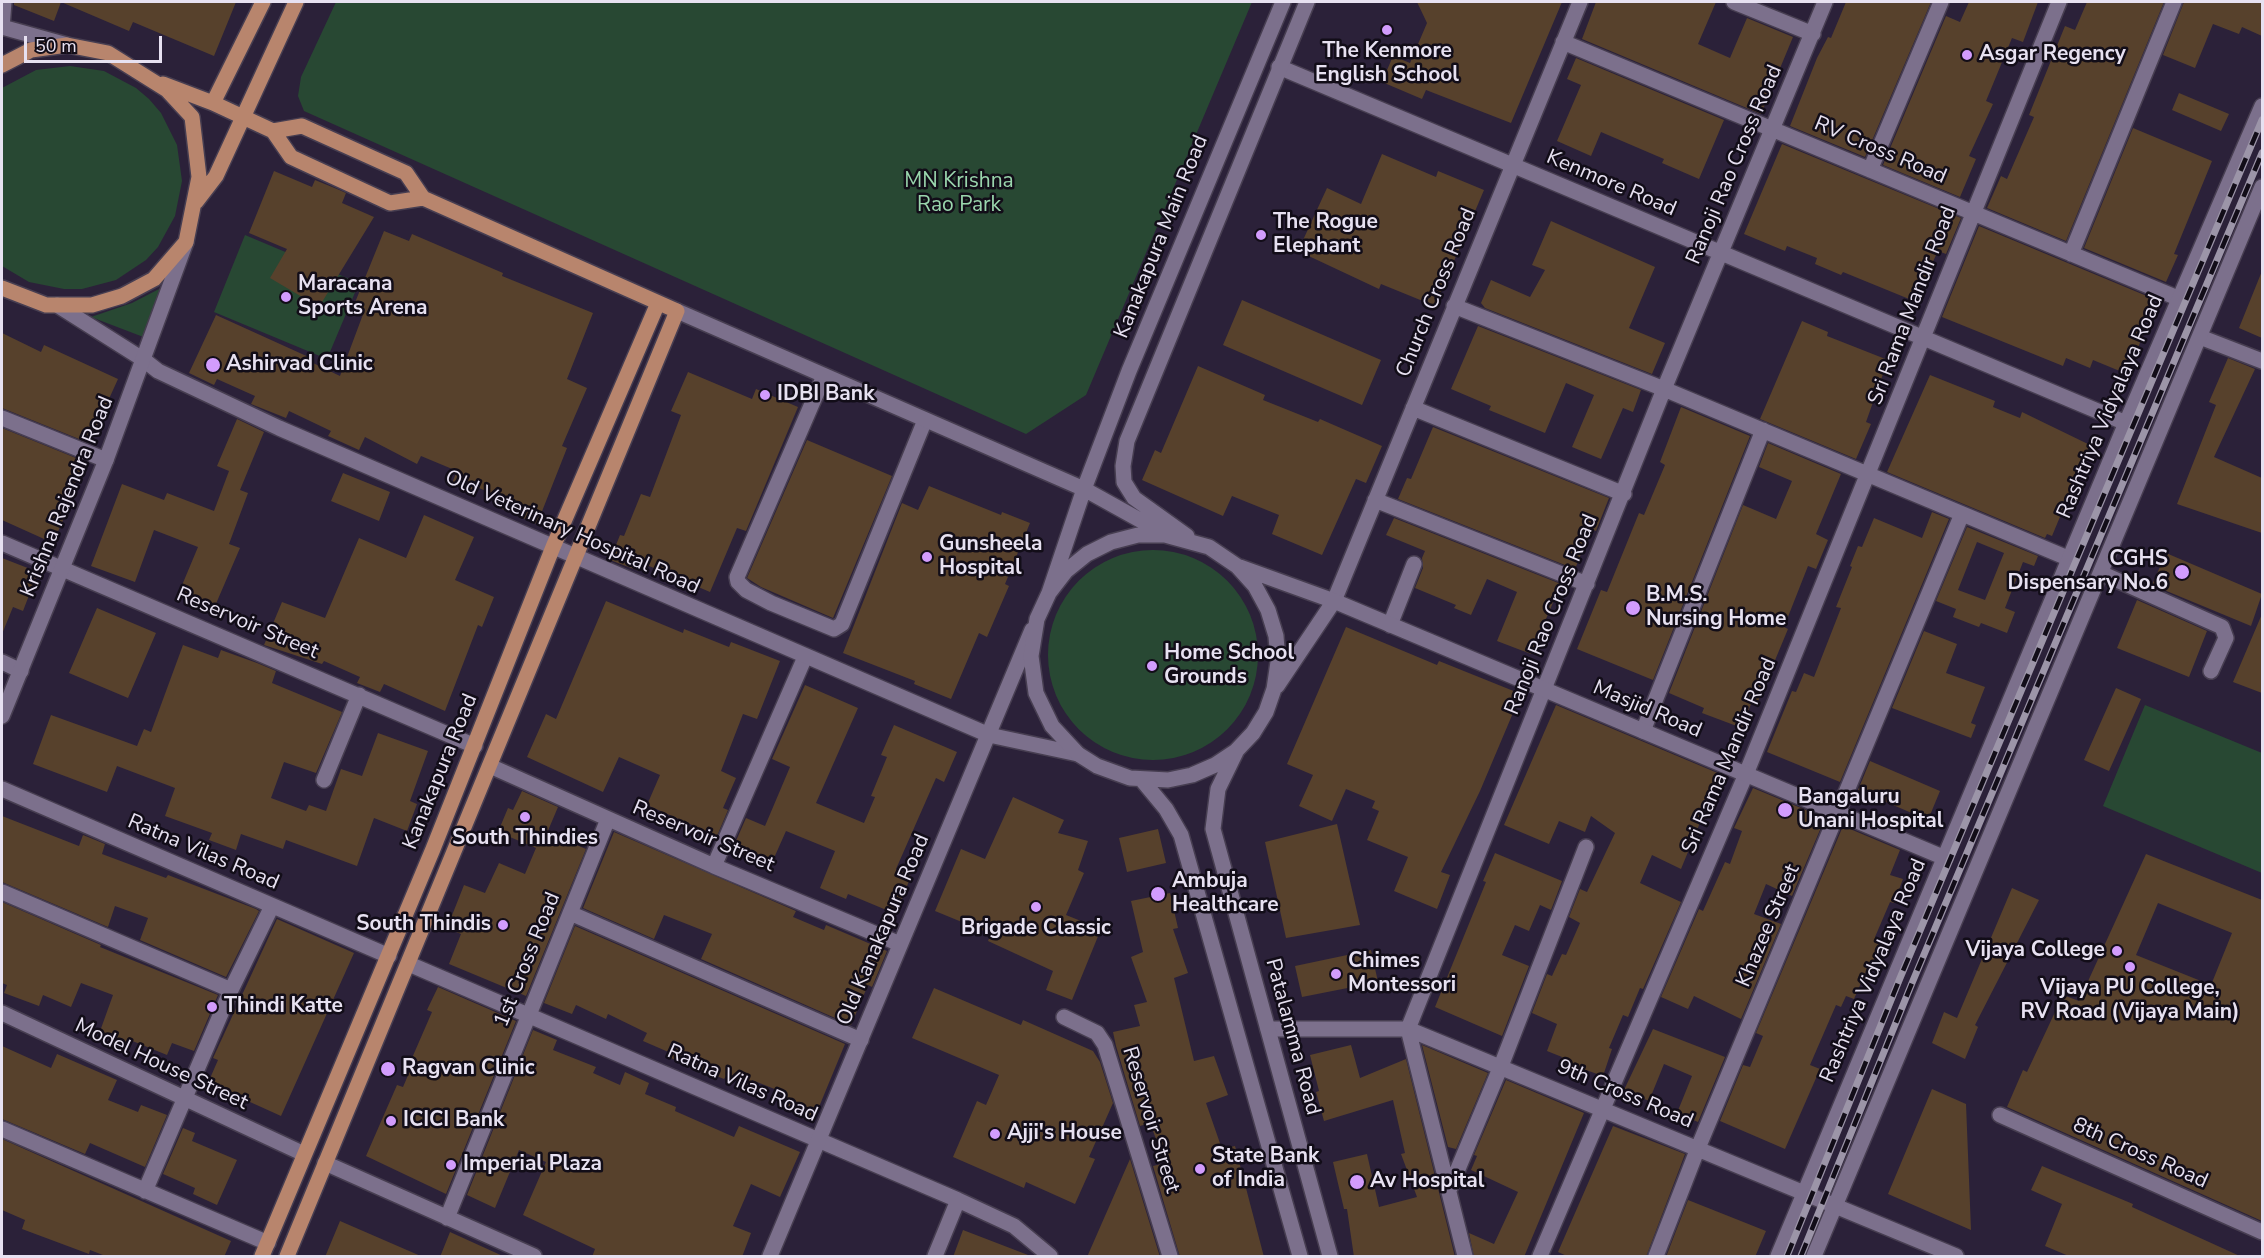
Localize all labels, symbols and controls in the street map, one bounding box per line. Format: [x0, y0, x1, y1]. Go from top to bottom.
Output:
marker: The Kenmore English School [1380, 23, 1394, 37]
scale bar [27, 24, 165, 62]
text: 50 m [35, 34, 77, 58]
place label: The Kenmore English School [1315, 39, 1459, 89]
place label: Asgar Regency [1979, 42, 2126, 68]
marker: Asgar Regency [1960, 48, 1974, 62]
street label: Ranoji Rao Cross Road [1682, 62, 1788, 268]
street label: RV Cross Road [1810, 112, 1950, 190]
street label: Kanakapura Main Road [1110, 132, 1214, 342]
street label: Kenmore Road [1542, 145, 1680, 223]
park label: MN Krishna Rao Park [904, 169, 1014, 219]
street label: Sri Rama Mandir Road [1864, 203, 1962, 409]
street label: Church Cross Road [1392, 205, 1482, 381]
place label: The Rogue Elephant [1273, 210, 1378, 260]
marker: The Rogue Elephant [1254, 228, 1268, 242]
place label: Maracana Sports Arena [298, 272, 428, 322]
marker: Maracana Sports Arena [279, 290, 293, 304]
street label: Rashtriya Vidyalaya Road [2052, 291, 2170, 523]
place label: Ashirvad Clinic [226, 352, 373, 378]
marker: Ashirvad Clinic [204, 356, 222, 374]
place label: IDBI Bank [777, 382, 874, 408]
marker: IDBI Bank [758, 388, 772, 402]
street label: Krishna Rajendra Road [16, 393, 120, 601]
street label: Old Veterinary Hospital Road [441, 465, 703, 601]
street label: Ranoji Rao Cross Road [1500, 511, 1604, 719]
place label: Gunsheela Hospital [939, 532, 1042, 582]
place label: CGHS Dispensary No.6 [2008, 547, 2168, 597]
marker: Gunsheela Hospital [920, 550, 934, 564]
marker: CGHS Dispensary No.6 [2173, 563, 2191, 581]
street label: Reservoir Street [172, 583, 322, 665]
place label: B.M.S. Nursing Home [1646, 583, 1786, 633]
marker: B.M.S. Nursing Home [1624, 599, 1642, 617]
place label: Home School Grounds [1164, 641, 1294, 691]
street label: Sri Rama Mandir Road [1677, 654, 1783, 858]
marker: Home School Grounds [1145, 659, 1159, 673]
street label: Masjid Road [1589, 676, 1705, 744]
street label: Kanakapura Road [398, 690, 484, 854]
place label: Bangaluru Unani Hospital [1798, 785, 1943, 835]
street label: Reservoir Street [628, 796, 778, 878]
marker: Bangaluru Unani Hospital [1776, 801, 1794, 819]
street label: Ratna Vilas Road [124, 810, 282, 896]
marker: South Thindies [518, 810, 532, 824]
place label: South Thindies [452, 826, 598, 852]
street label: Old Kanakapura Road [832, 830, 936, 1030]
street label: Rashtriya Vidyalaya Road [1815, 855, 1933, 1087]
street label: Khazee Street [1732, 861, 1806, 991]
place label: Ambuja Healthcare [1172, 869, 1279, 919]
marker: Ambuja Healthcare [1149, 885, 1167, 903]
street label: 1st Cross Road [490, 889, 566, 1031]
marker: Brigade Classic [1029, 900, 1043, 914]
place label: South Thindis [356, 912, 491, 938]
place label: Brigade Classic [961, 916, 1111, 942]
marker: South Thindis [496, 918, 510, 932]
place label: Vijaya College [1965, 938, 2105, 964]
marker: Vijaya College [2110, 944, 2124, 958]
place label: Chimes Montessori [1348, 949, 1456, 999]
street label: Patalamma Road [1259, 956, 1325, 1118]
marker: Vijaya PU College, RV Road (Vijaya Main) [2123, 960, 2137, 974]
marker: Chimes Montessori [1329, 967, 1343, 981]
place label: Vijaya PU College, RV Road (Vijaya Main) [2021, 976, 2239, 1026]
place label: Thindi Katte [224, 994, 343, 1020]
marker: Thindi Katte [205, 1000, 219, 1014]
street label: Model House Street [70, 1014, 252, 1116]
street label: Ratna Vilas Road [663, 1040, 821, 1128]
street label: Reservoir Street [1116, 1044, 1184, 1196]
street label: 9th Cross Road [1553, 1055, 1697, 1135]
place label: Ragvan Clinic [402, 1056, 535, 1082]
marker: Ragvan Clinic [379, 1060, 397, 1078]
place label: ICICI Bank [403, 1108, 504, 1134]
street label: 8th Cross Road [2069, 1113, 2211, 1195]
marker: ICICI Bank [384, 1114, 398, 1128]
place label: Ajji's House [1007, 1121, 1122, 1147]
marker: Ajji's House [988, 1127, 1002, 1141]
place label: State Bank of India [1212, 1144, 1319, 1194]
place label: Imperial Plaza [463, 1152, 602, 1178]
marker: Imperial Plaza [444, 1158, 458, 1172]
marker: State Bank of India [1193, 1162, 1207, 1176]
place label: Av Hospital [1370, 1169, 1485, 1195]
marker: Av Hospital [1348, 1173, 1366, 1191]

